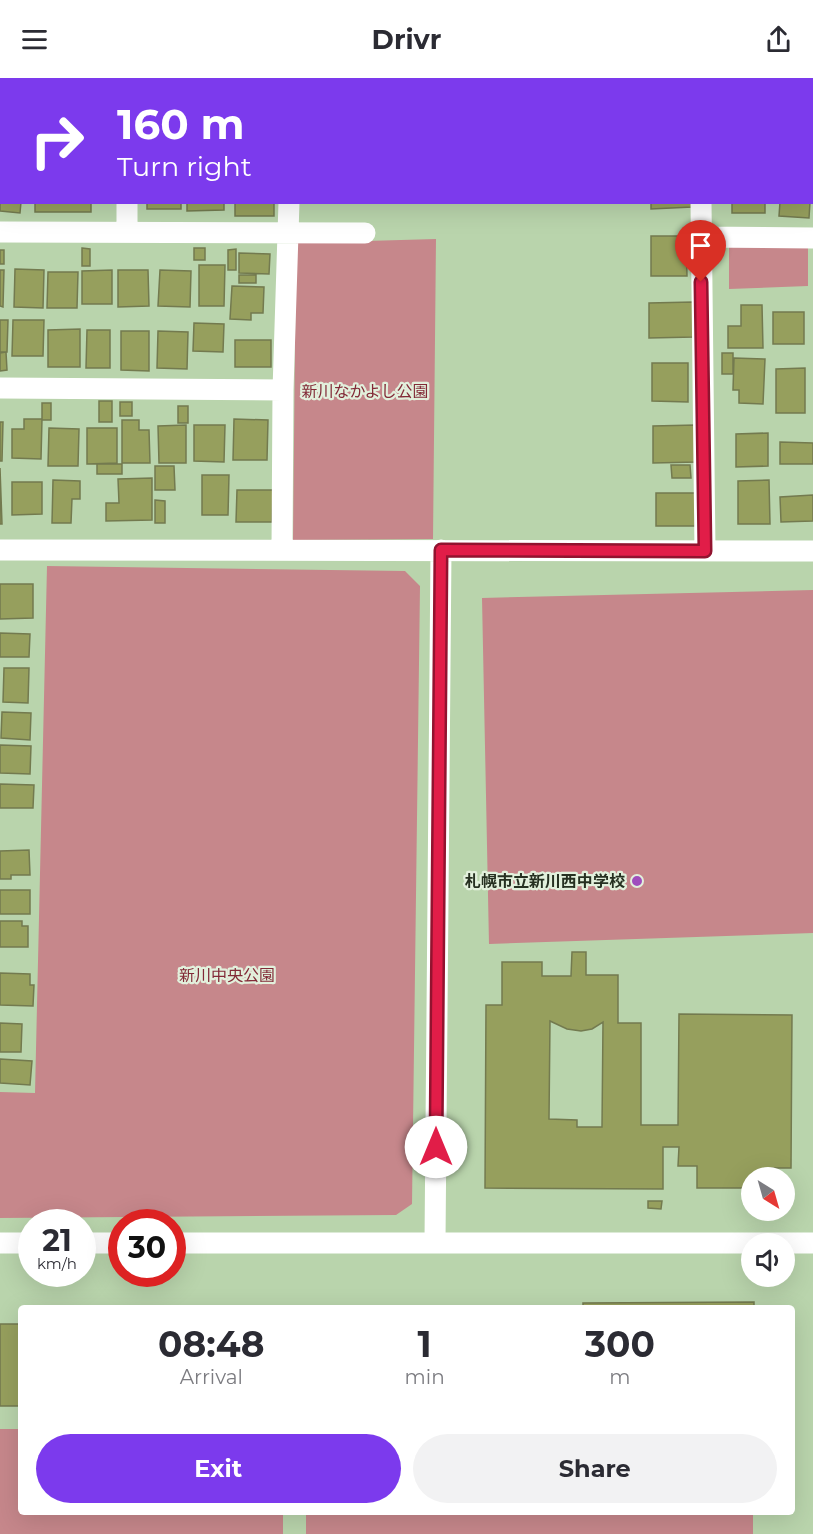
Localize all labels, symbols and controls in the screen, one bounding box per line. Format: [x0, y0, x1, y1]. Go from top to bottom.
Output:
icon: menu [18, 23, 51, 56]
text: Drivr [372, 23, 441, 56]
icon: share [762, 23, 795, 56]
text: 160 m [117, 98, 245, 150]
icon: right [18, 102, 96, 180]
text: Turn right [117, 150, 252, 183]
pin [675, 220, 726, 282]
icon: arrive [684, 229, 717, 262]
park label: 新川なかよし公園 [301, 382, 429, 401]
place label: 札幌市立新川西中学校 [465, 872, 625, 891]
marker: 札幌市立新川西中学校 [630, 874, 644, 888]
park label: 新川中央公園 [179, 966, 275, 985]
position arrow [404, 1115, 468, 1179]
north arrow [741, 1167, 795, 1221]
map controls [741, 1167, 795, 1287]
speed limit sign: 30 [108, 1209, 186, 1287]
text: 21 [42, 1222, 72, 1259]
button: sound [741, 1233, 795, 1287]
text: km/h [37, 1254, 77, 1273]
text: 08:48 [158, 1322, 265, 1366]
text: 1 [418, 1322, 432, 1366]
text: 300 [585, 1322, 655, 1366]
text: Arrival [180, 1365, 243, 1389]
text: min [405, 1365, 445, 1389]
text: m [609, 1365, 630, 1389]
button: Exit [36, 1434, 401, 1503]
button: Share [413, 1434, 777, 1503]

